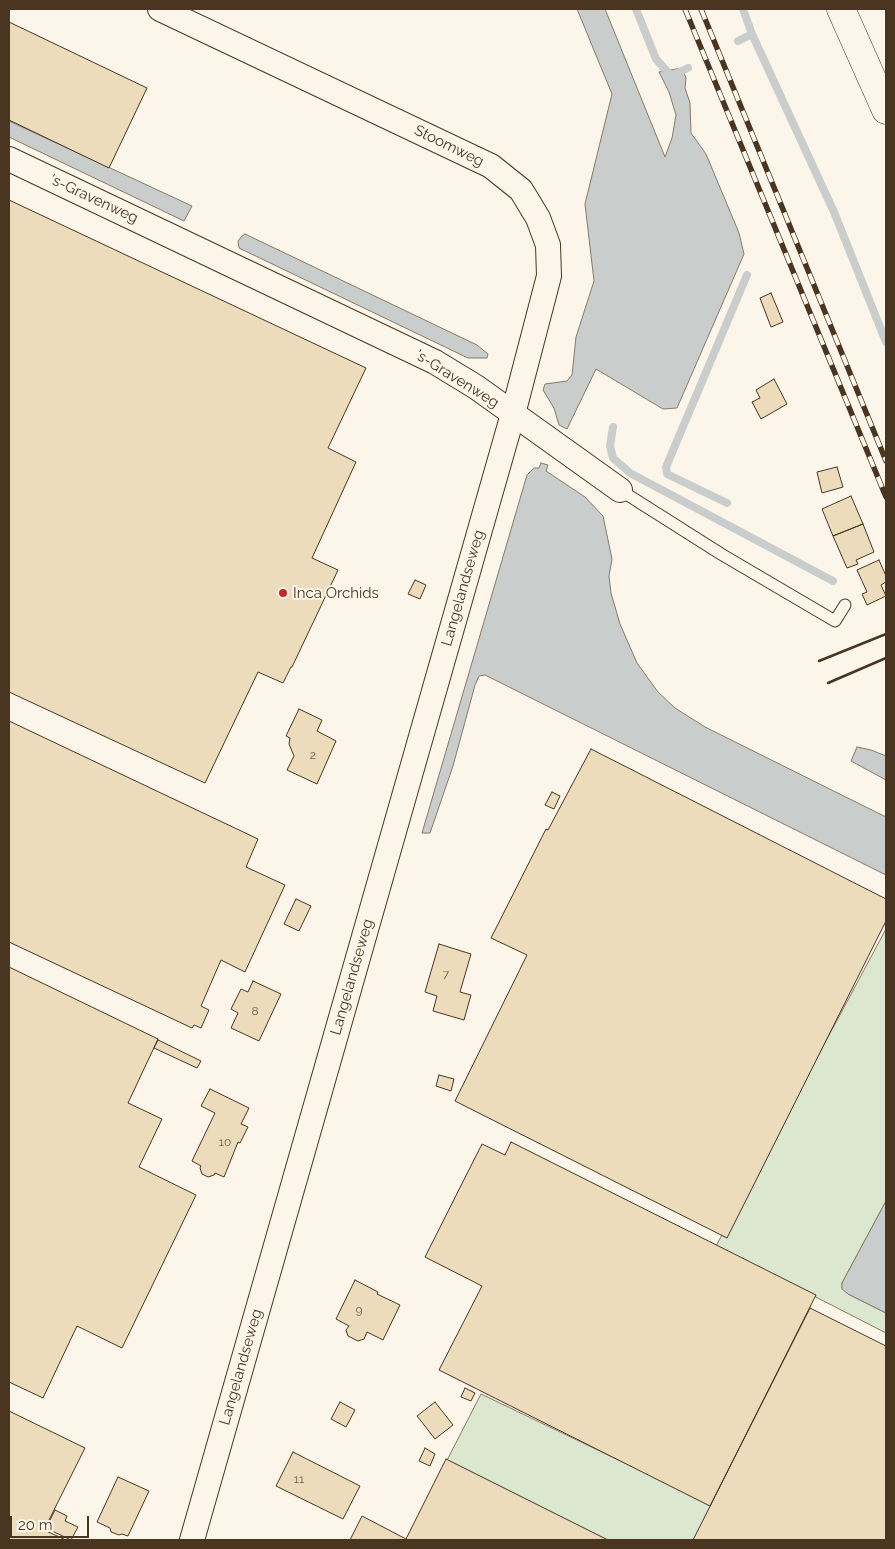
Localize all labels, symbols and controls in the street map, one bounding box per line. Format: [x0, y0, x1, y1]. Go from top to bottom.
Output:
street label: Stoomweg [411, 121, 487, 171]
street label: 's-Gravenweg [47, 171, 141, 227]
street label: 's-Gravenweg [412, 346, 502, 412]
street label: Langelandseweg [438, 528, 488, 648]
place label: Inca Orchids [293, 584, 379, 602]
marker: Inca Orchids [277, 587, 289, 599]
house number: 2 [310, 748, 316, 762]
street label: Langelandseweg [327, 917, 377, 1037]
house number: 7 [443, 967, 449, 981]
house number: 8 [251, 1004, 259, 1018]
house number: 10 [219, 1135, 231, 1149]
house number: 9 [355, 1303, 363, 1317]
street label: Langelandseweg [216, 1307, 266, 1427]
house number: 11 [294, 1472, 304, 1486]
scale bar [12, 1506, 91, 1538]
text: 20 m [18, 1516, 53, 1534]

